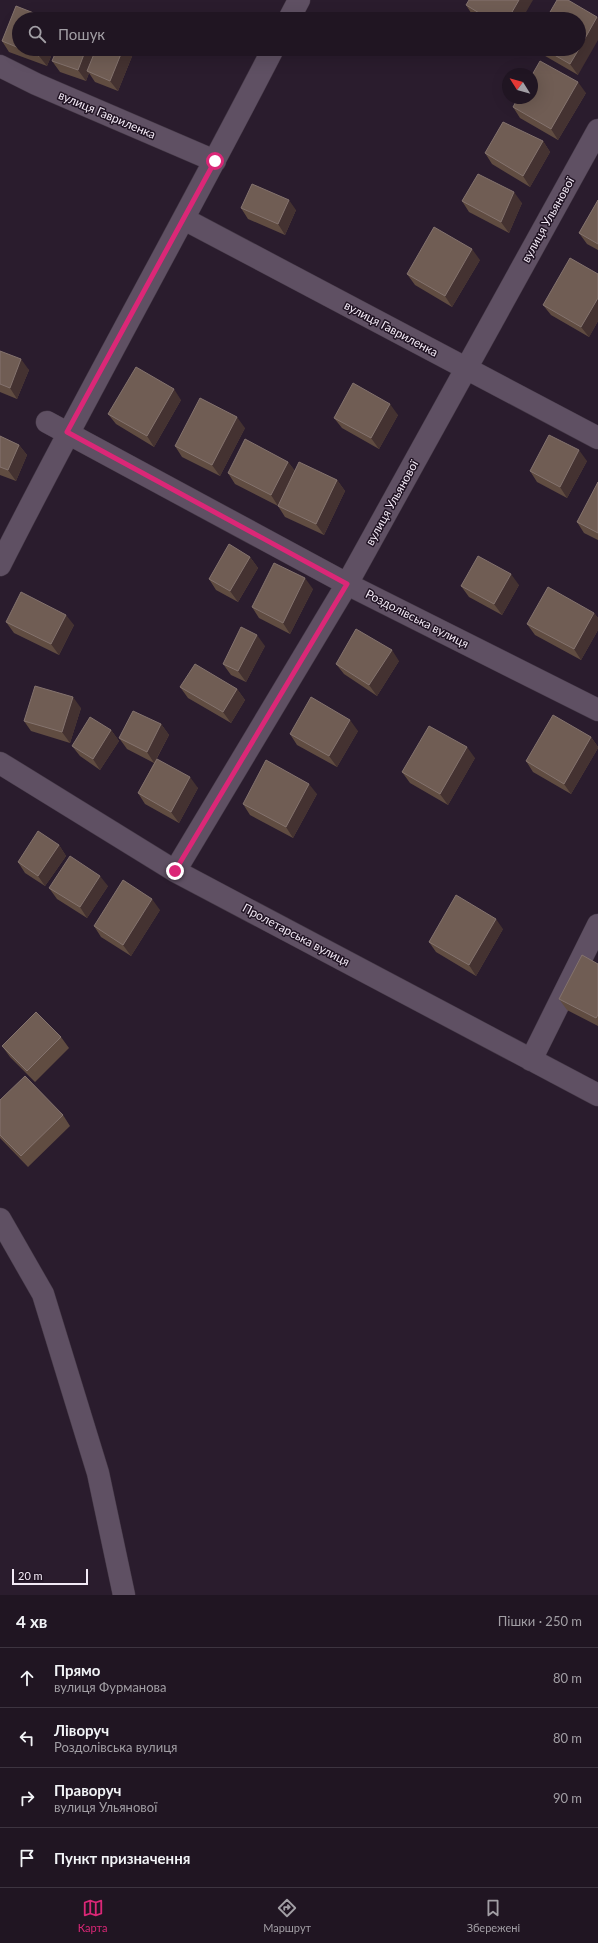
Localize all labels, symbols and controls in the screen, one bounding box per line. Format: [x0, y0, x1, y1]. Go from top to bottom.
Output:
search box [12, 12, 586, 56]
icon: search [26, 23, 48, 45]
text: Пошук [58, 25, 105, 43]
north arrow [502, 68, 538, 104]
street label: вулиця Гавриленка [56, 87, 158, 142]
route start [206, 152, 224, 170]
street label: вулиця Ульянової [518, 173, 578, 265]
street label: вулиця Гавриленка [342, 297, 441, 360]
street label: вулиця Ульянової [362, 456, 422, 548]
street label: Роздолівська вулиця [363, 586, 471, 651]
route end [166, 862, 184, 880]
street label: Пролетарська вулиця [240, 900, 352, 969]
scale bar [12, 1567, 88, 1586]
text: 20 m [18, 1569, 43, 1582]
text: 4 хв [16, 1611, 47, 1632]
text: Пішки · 250 m [498, 1613, 582, 1629]
text: Прямо [54, 1661, 100, 1679]
icon: ahead [16, 1667, 38, 1689]
text: 80 m [553, 1670, 582, 1686]
text: вулиця Фурманова [54, 1679, 166, 1695]
text: Ліворуч [54, 1721, 109, 1739]
icon: left [16, 1727, 38, 1749]
text: 80 m [553, 1730, 582, 1746]
text: Роздолівська вулиця [54, 1739, 177, 1755]
text: Праворуч [54, 1781, 121, 1799]
icon: right [16, 1787, 38, 1809]
text: 90 m [553, 1790, 582, 1806]
text: вулиця Ульянової [54, 1799, 157, 1815]
icon: arrive [16, 1847, 38, 1869]
text: Пункт призначення [54, 1849, 190, 1867]
tab: Карта [78, 1897, 108, 1934]
tab: Маршрут [263, 1897, 311, 1934]
tab: Збережені [467, 1897, 520, 1934]

